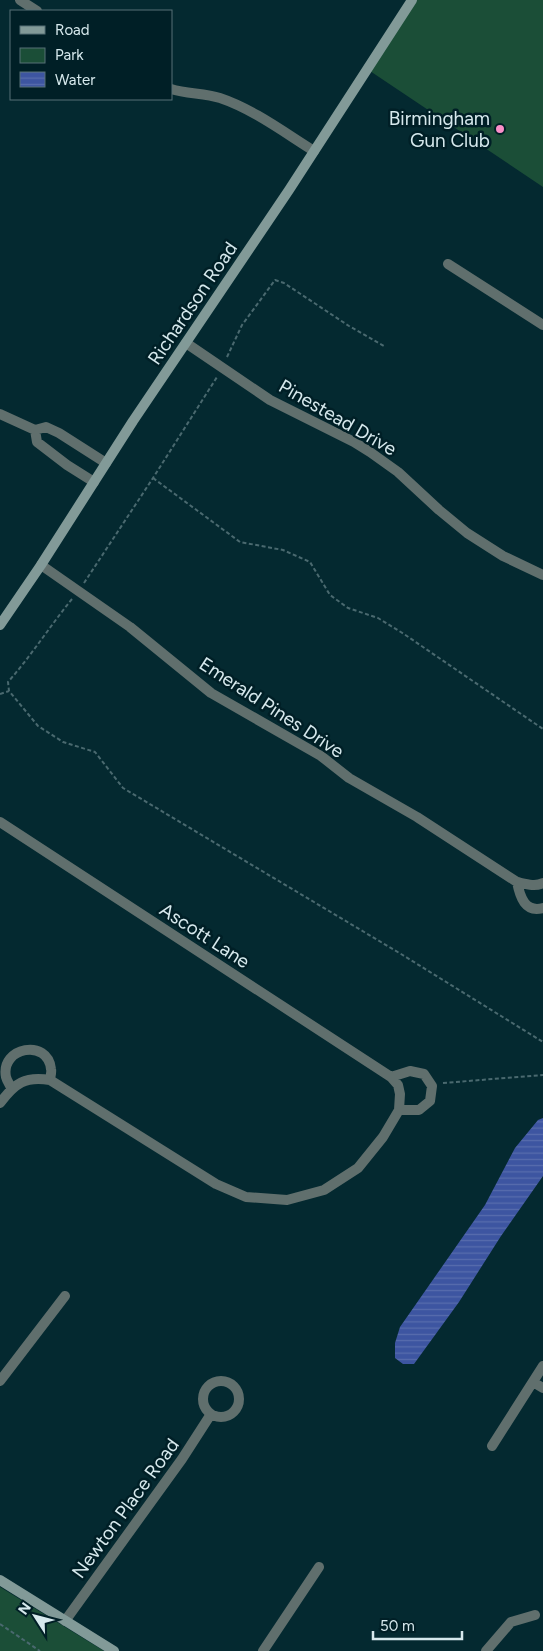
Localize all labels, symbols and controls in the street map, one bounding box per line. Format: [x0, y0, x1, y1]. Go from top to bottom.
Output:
legend [10, 10, 172, 100]
text: Road [55, 21, 90, 39]
text: Park [55, 46, 84, 64]
text: Water [55, 71, 95, 89]
place label: Birmingham Gun Club [389, 107, 490, 152]
marker: Birmingham Gun Club [494, 123, 506, 135]
street label: Richardson Road [143, 237, 242, 369]
street label: Pinestead Drive [275, 374, 401, 460]
street label: Emerald Pines Drive [195, 652, 348, 763]
street label: Ascott Lane [155, 898, 254, 973]
street label: Newton Place Road [67, 1434, 184, 1583]
north arrow [10, 1591, 60, 1641]
text: N [15, 1599, 35, 1618]
scale bar [373, 1608, 462, 1640]
text: 50 m [380, 1617, 415, 1635]

